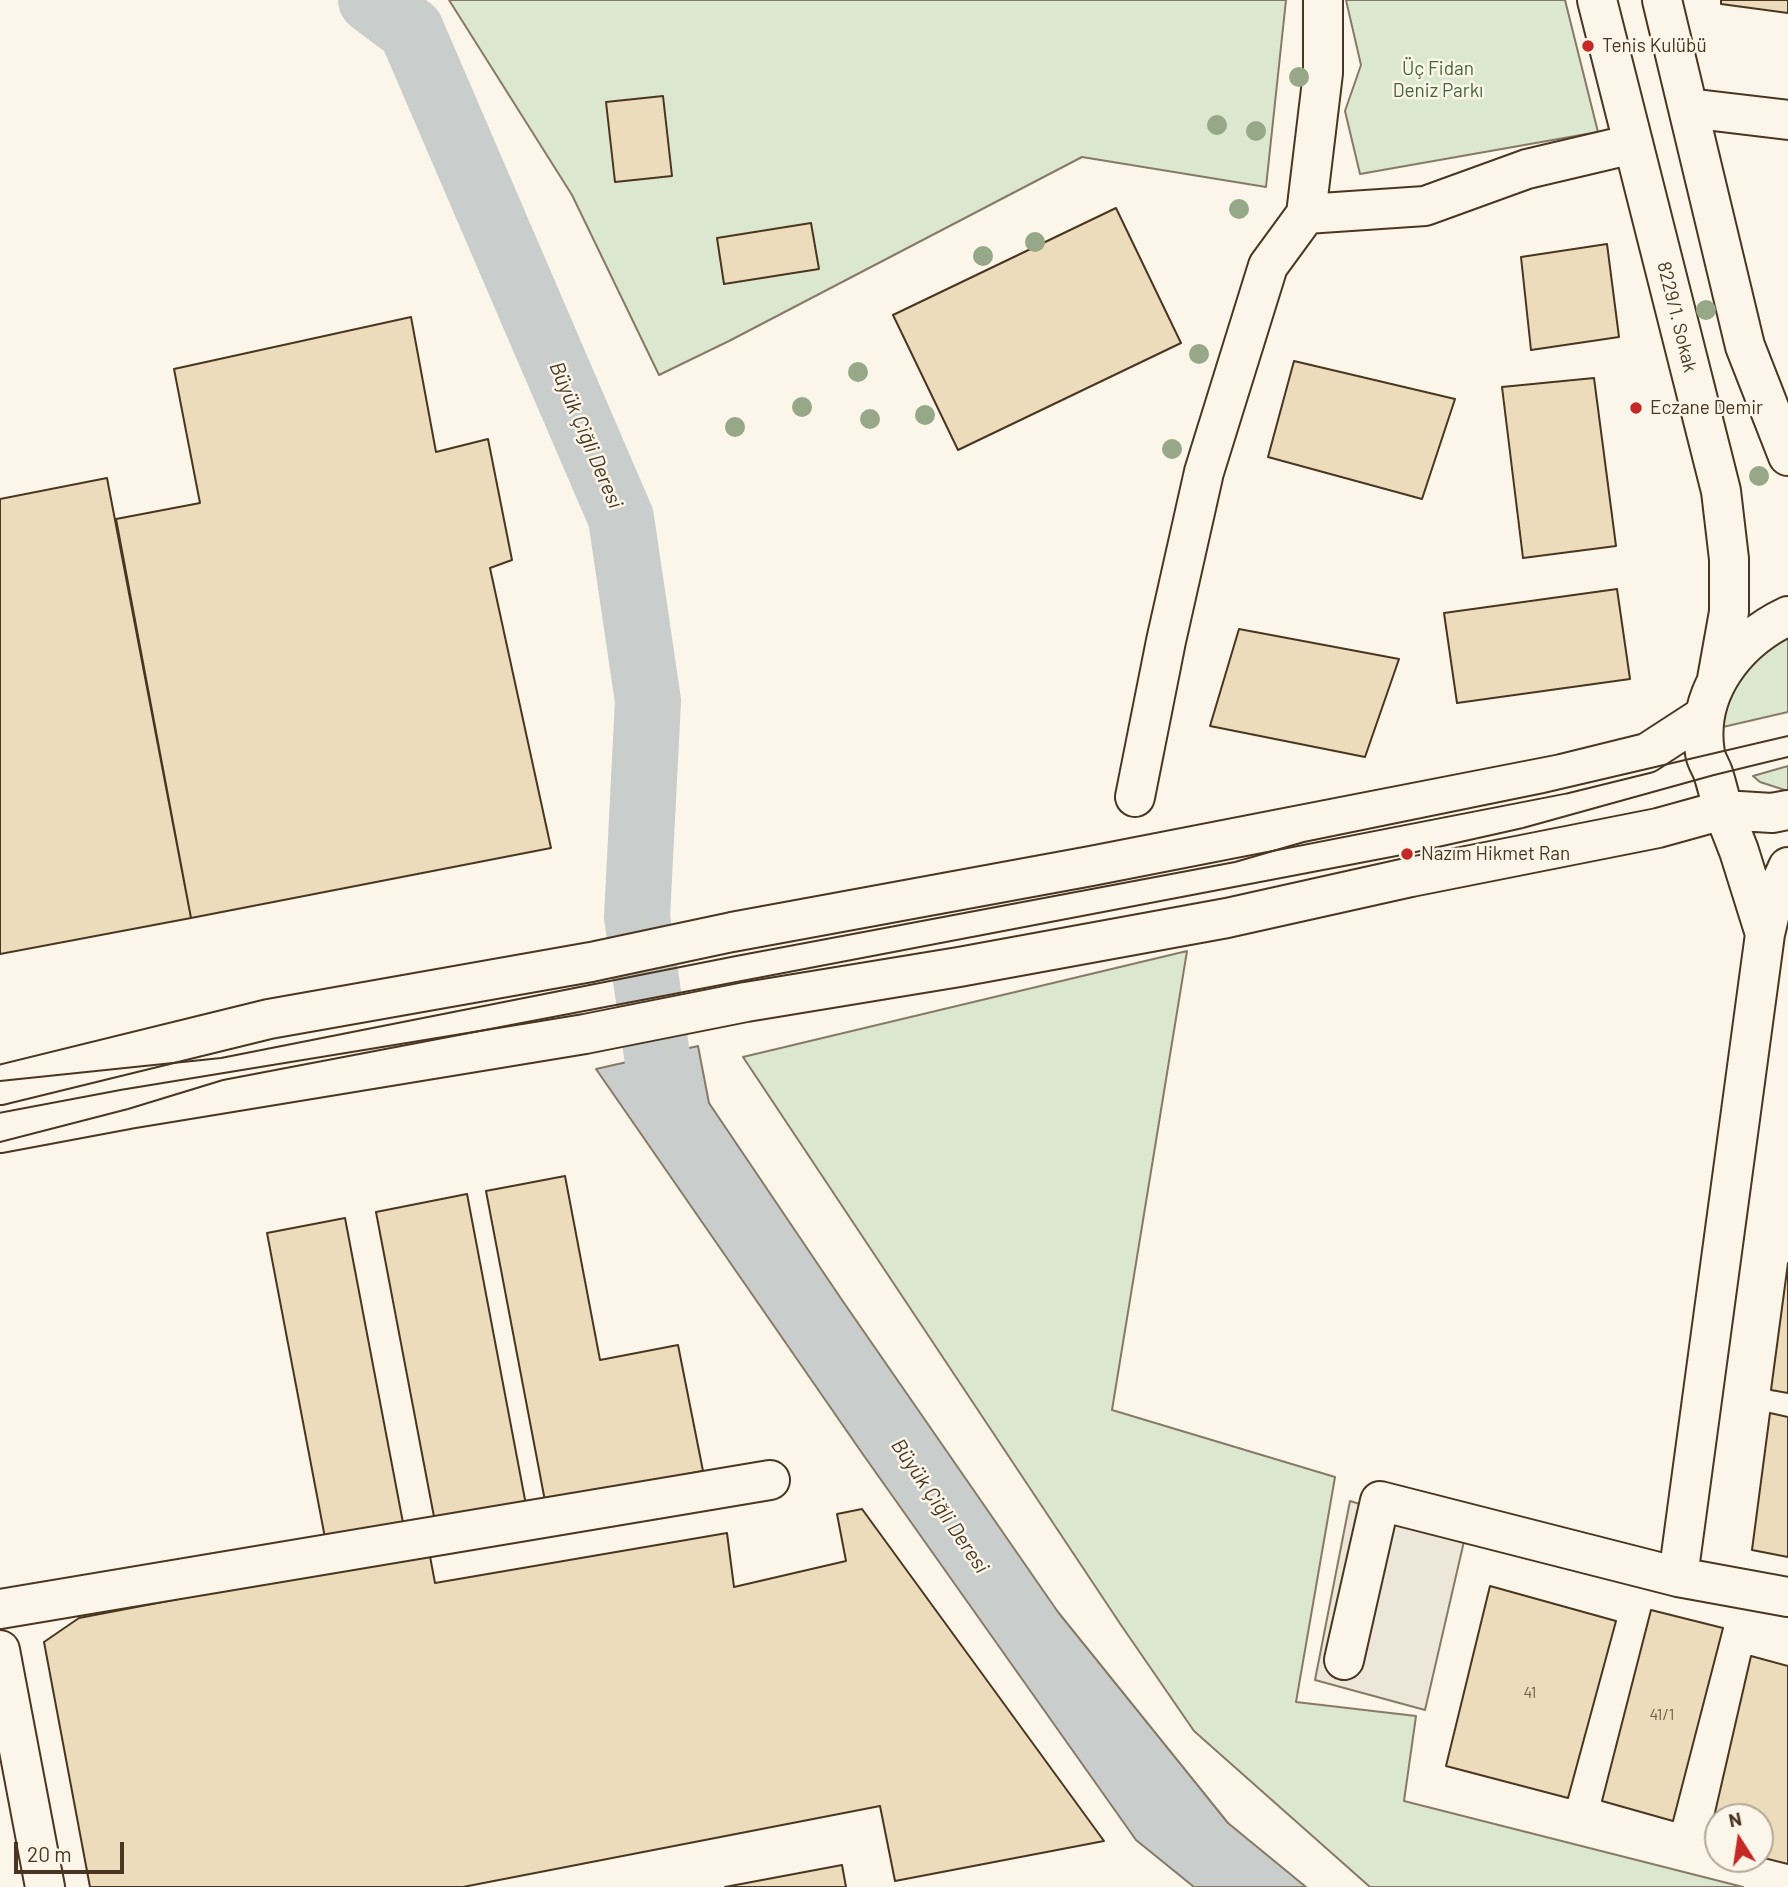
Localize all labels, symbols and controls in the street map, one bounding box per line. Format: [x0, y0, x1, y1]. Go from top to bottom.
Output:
place label: Tenis Kulübü [1602, 35, 1707, 57]
marker: Tenis Kulübü [1580, 38, 1596, 54]
park label: Üç Fidan Deniz Parkı [1393, 58, 1483, 102]
street label: 8229/1. Sokak [1652, 259, 1702, 375]
water label: Büyük Çiğli Deresi [544, 358, 628, 512]
place label: Eczane Demir [1650, 397, 1763, 419]
marker: Eczane Demir [1628, 400, 1644, 416]
place label: Nazım Hikmet Ran [1421, 843, 1570, 865]
marker: Nazım Hikmet Ran [1399, 846, 1415, 862]
water label: Büyük Çiğli Deresi [886, 1434, 994, 1578]
house number: 41 [1524, 1683, 1536, 1703]
house number: 41/1 [1650, 1705, 1674, 1725]
north arrow [1704, 1803, 1774, 1873]
text: N [1726, 1806, 1744, 1831]
scale bar [18, 1828, 128, 1872]
text: 20 m [27, 1841, 72, 1866]

